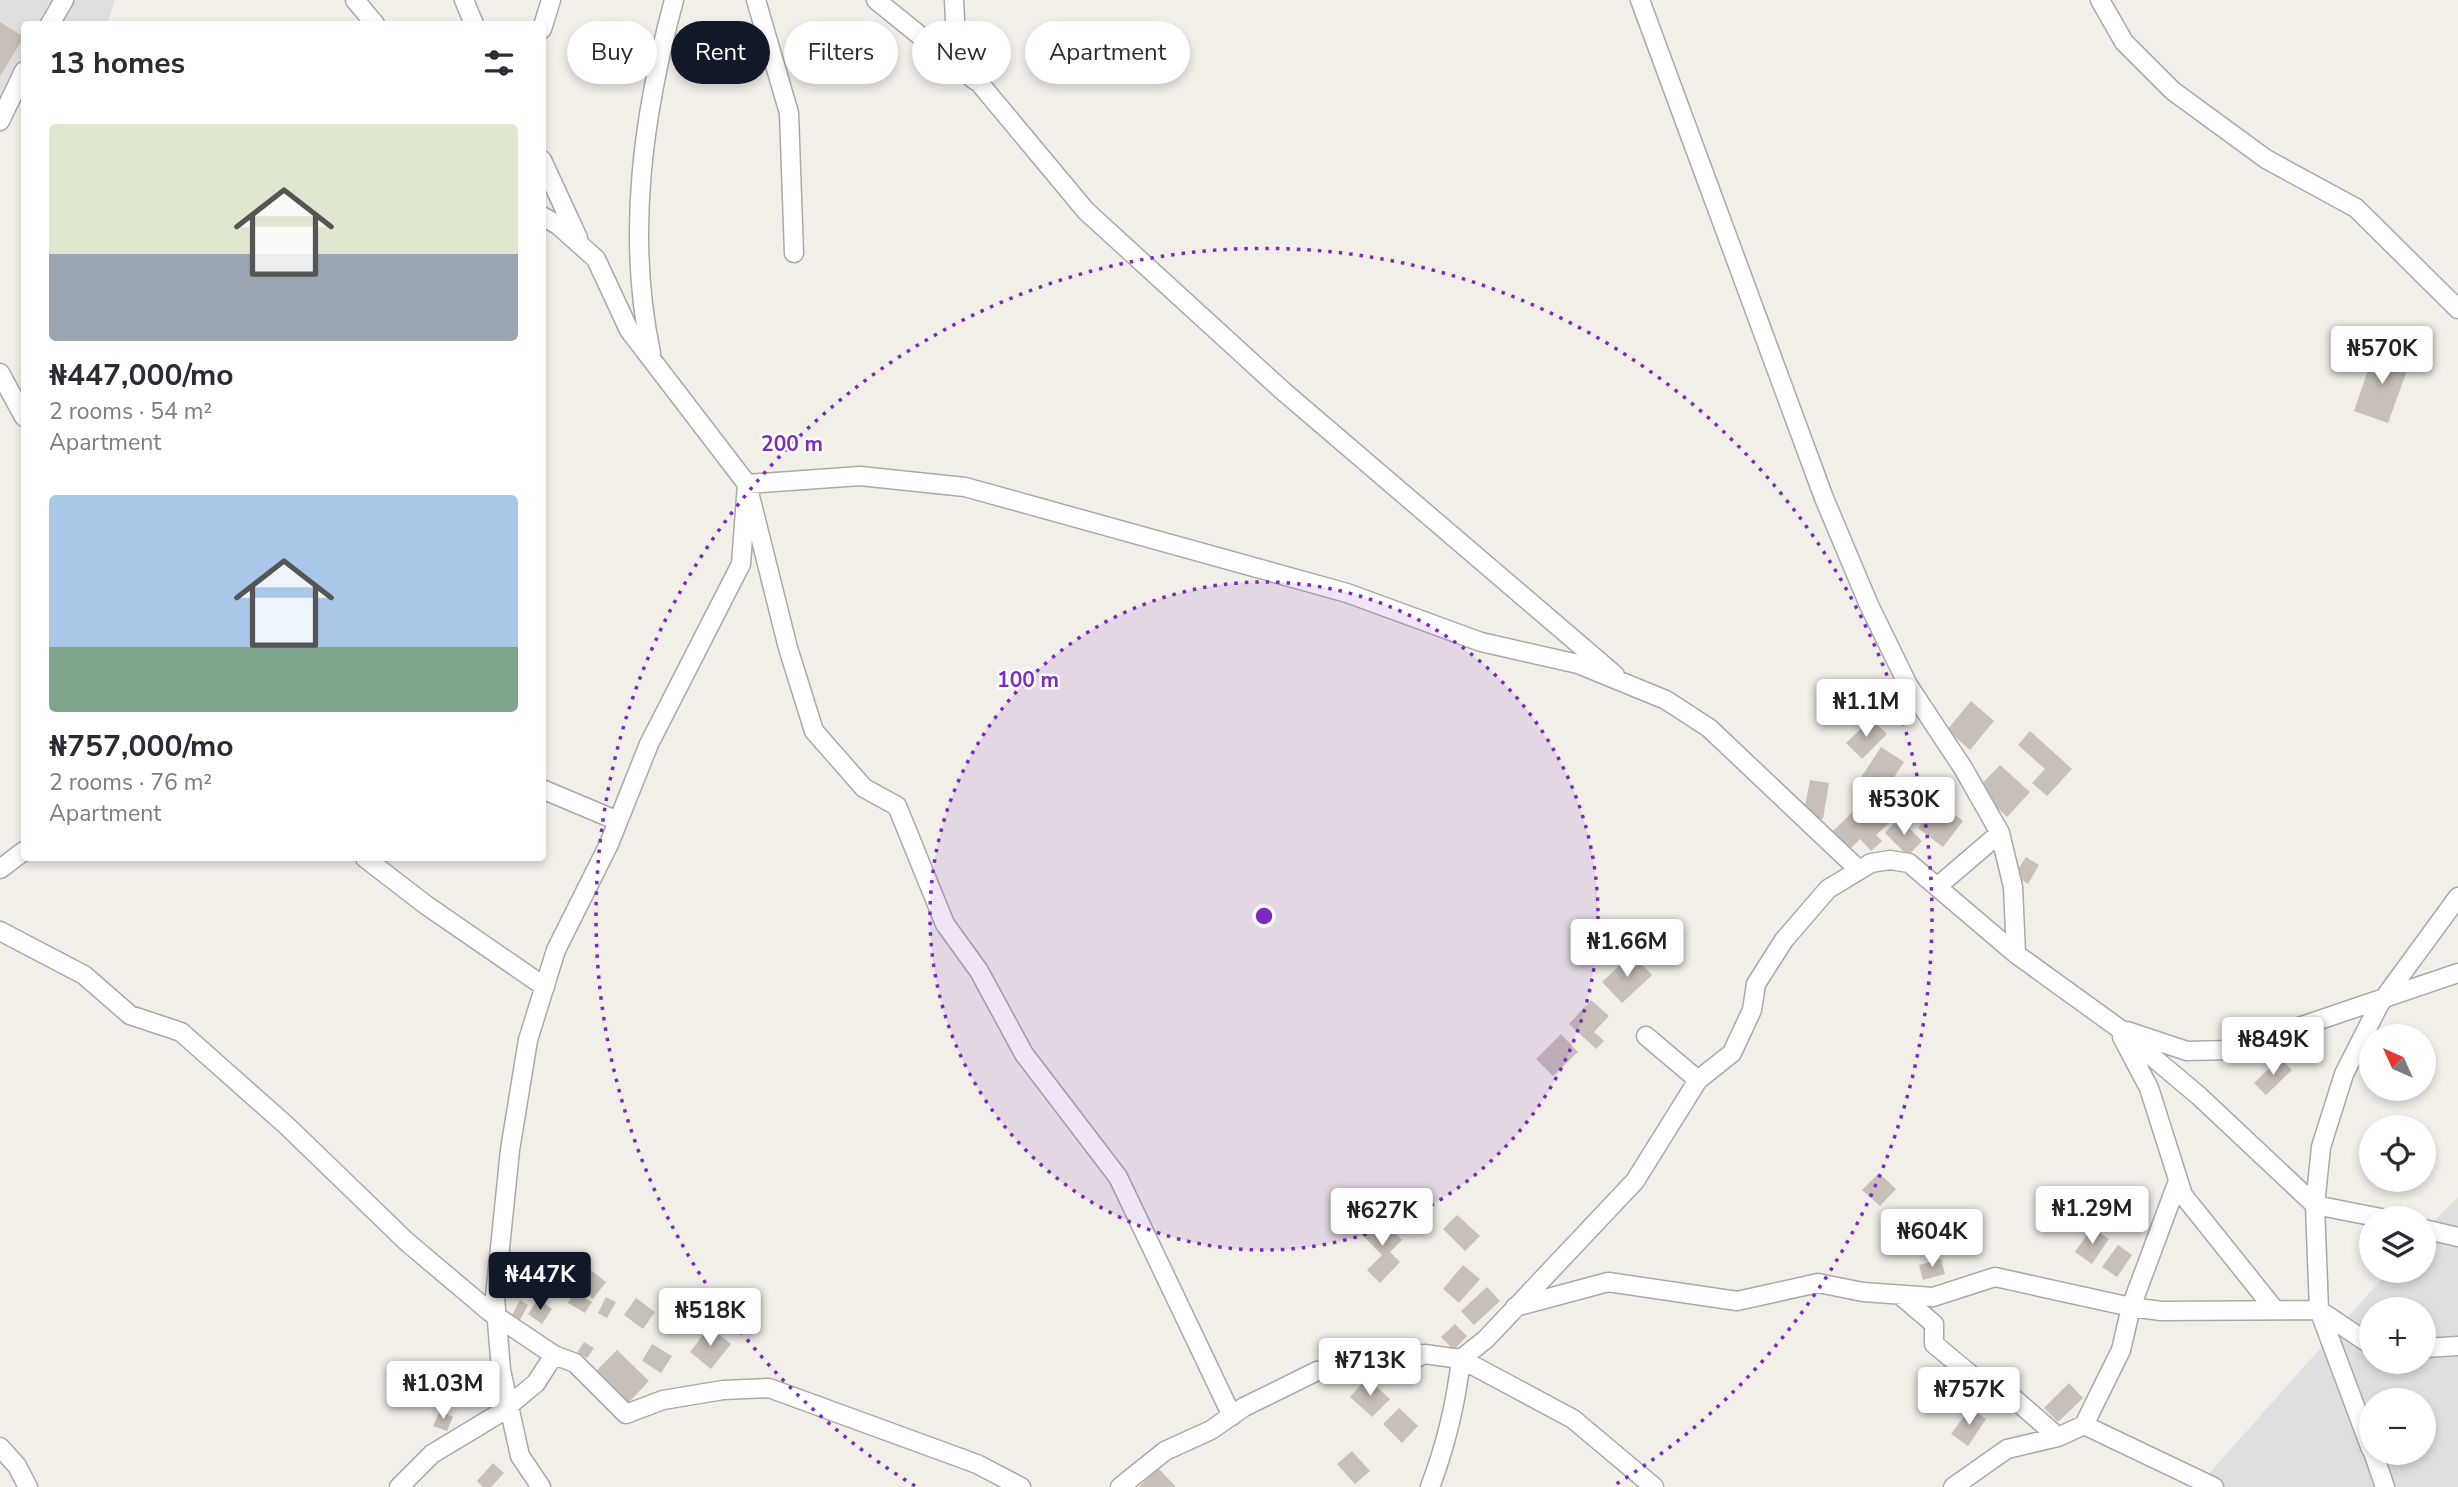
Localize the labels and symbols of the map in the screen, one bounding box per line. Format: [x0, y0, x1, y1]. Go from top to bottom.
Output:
pin: ₦570K [2333, 326, 2431, 386]
text: 200 m [761, 430, 823, 458]
text: 100 m [997, 666, 1059, 694]
pin: ₦1.1M [1817, 680, 1915, 739]
pin: ₦530K [1855, 778, 1953, 837]
centre of rings [1252, 904, 1276, 928]
pin: ₦1.66M [1570, 920, 1684, 979]
pin: ₦849K [2224, 1018, 2322, 1077]
north arrow [2359, 1024, 2436, 1101]
pin: ₦1.29M [2035, 1186, 2149, 1246]
pin: ₦627K [1333, 1188, 1431, 1248]
pin: ₦604K [1883, 1210, 1981, 1269]
pin: ₦447K [491, 1252, 589, 1312]
pin: ₦518K [661, 1288, 759, 1348]
pin: ₦713K [1321, 1338, 1419, 1398]
pin: ₦1.03M [386, 1362, 500, 1421]
pin: ₦757K [1920, 1368, 2018, 1427]

